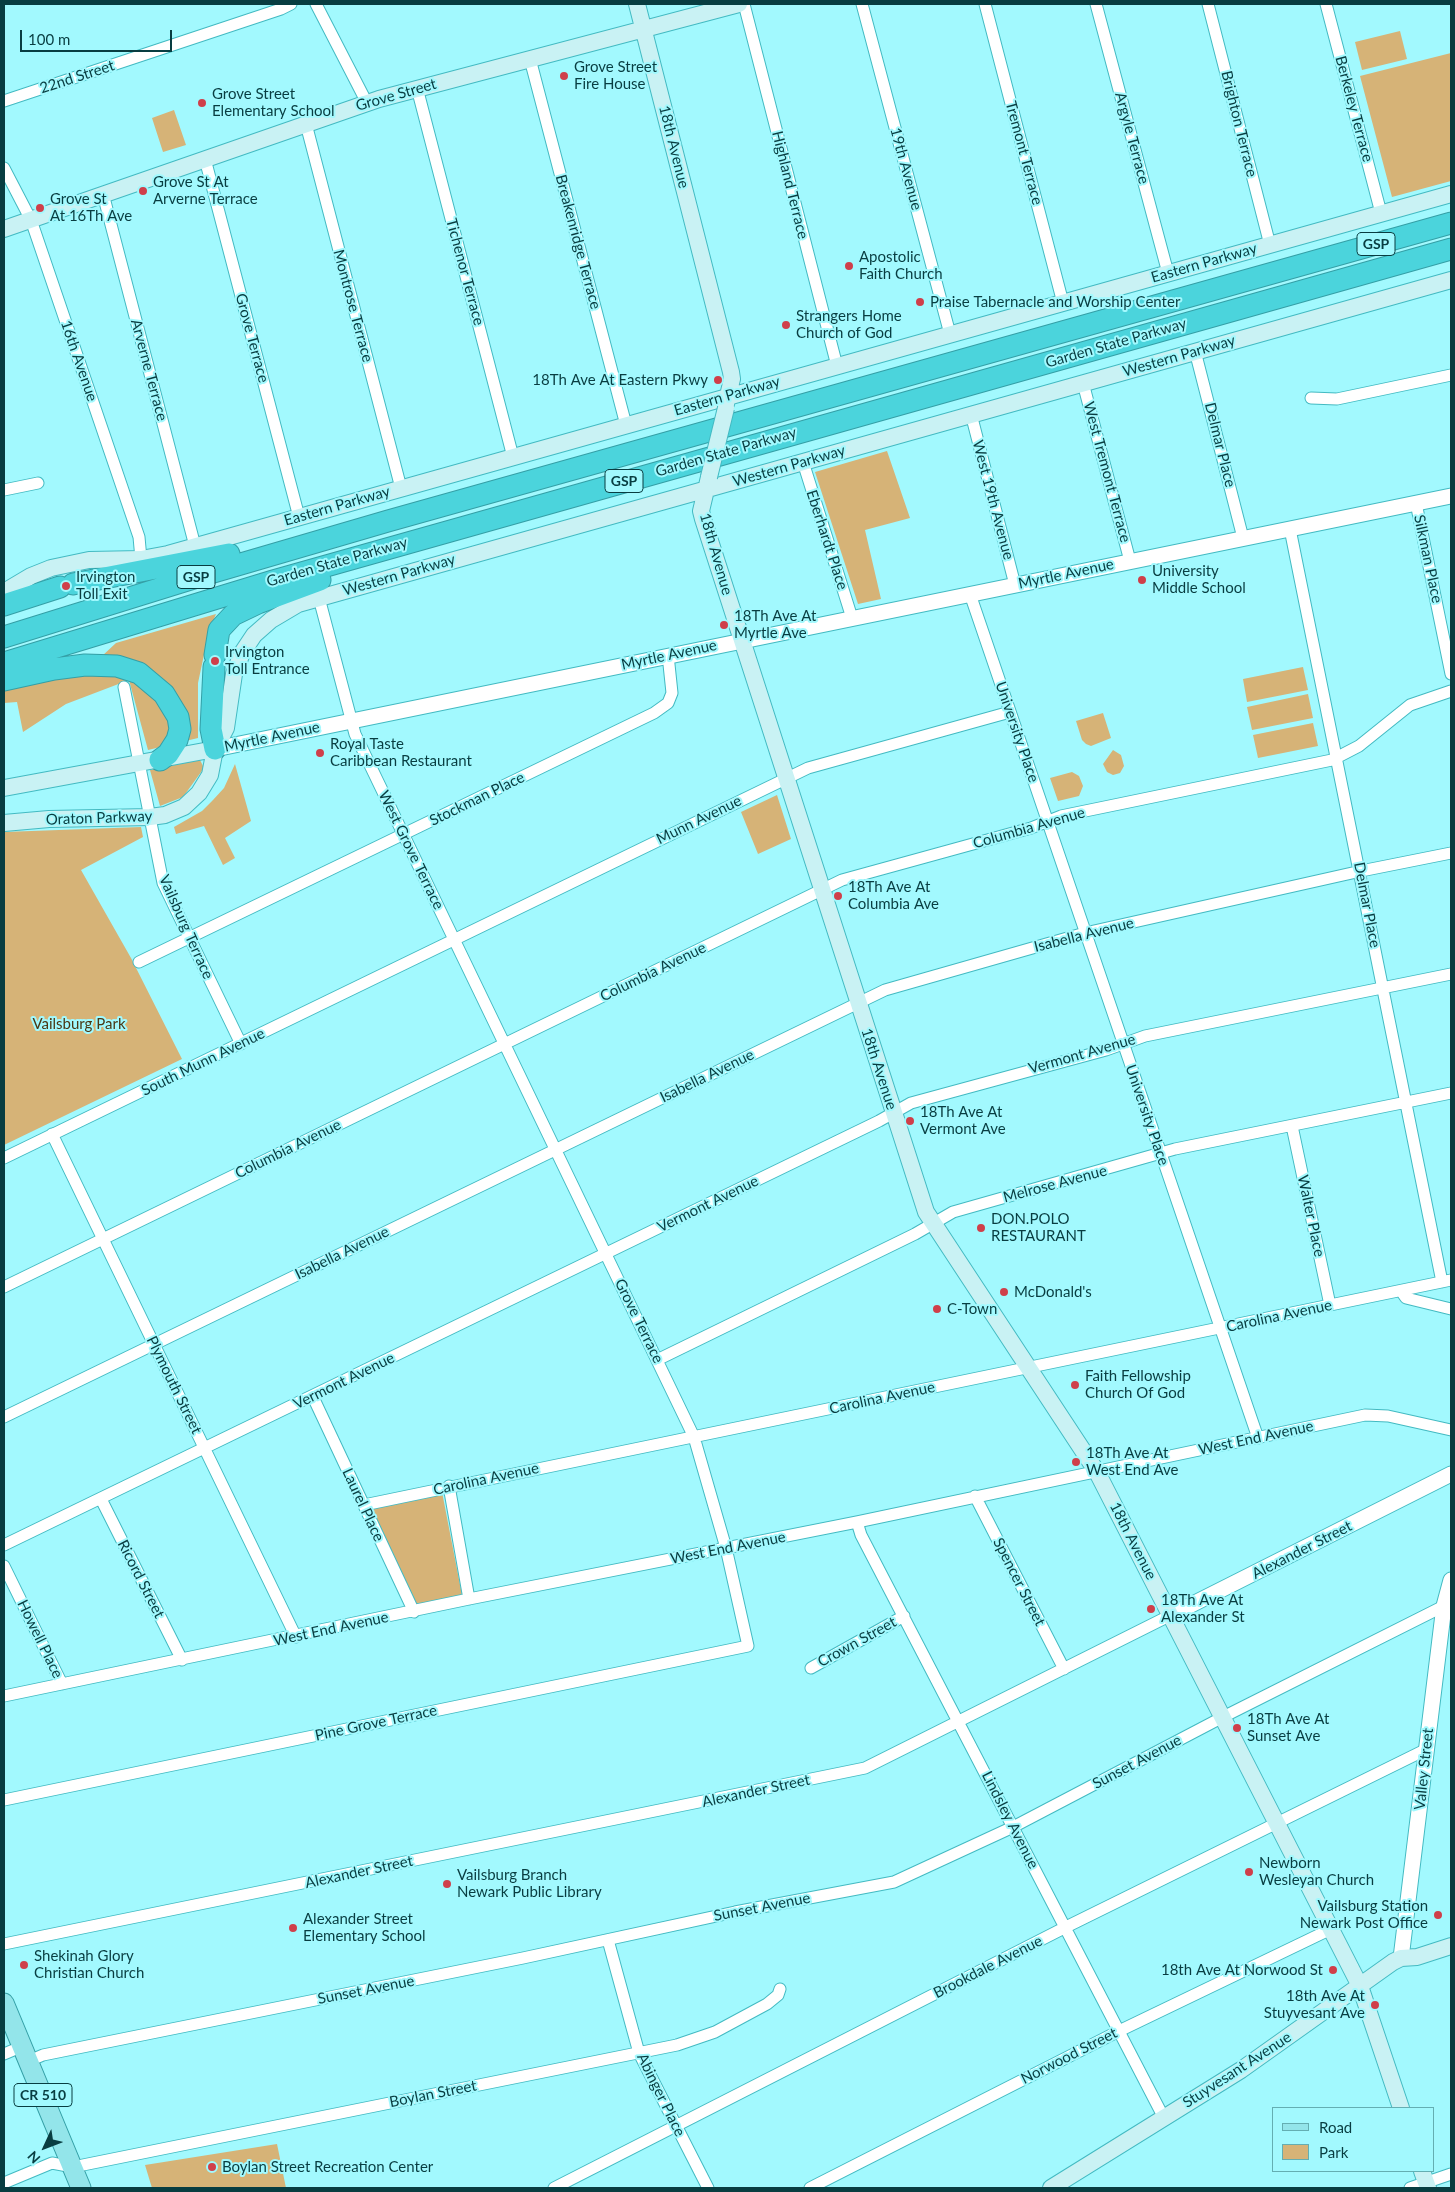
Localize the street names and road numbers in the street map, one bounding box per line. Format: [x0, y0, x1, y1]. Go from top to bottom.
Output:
street label: Berkeley Terrace [1331, 54, 1377, 164]
street label: 22nd Street [37, 56, 117, 98]
street label: Brighton Terrace [1217, 69, 1261, 179]
street label: Grove Street [354, 75, 438, 115]
street label: Argyle Terrace [1111, 90, 1153, 186]
street label: Tremont Terrace [1001, 99, 1047, 207]
street label: 18th Avenue [655, 104, 693, 190]
street label: 19th Avenue [886, 126, 926, 212]
street label: Highland Terrace [768, 129, 812, 241]
street label: Breakenridge Terrace [551, 173, 605, 311]
street label: Tichenor Terrace [442, 216, 488, 328]
road number: GSP [1357, 232, 1395, 255]
street label: Eastern Parkway [1149, 239, 1259, 287]
street label: Montrose Terrace [329, 248, 377, 364]
street label: Grove Terrace [231, 291, 273, 385]
street label: Garden State Parkway [1043, 314, 1189, 372]
street label: Arverne Terrace [127, 317, 171, 423]
street label: 16th Avenue [57, 318, 101, 404]
street label: Western Parkway [1121, 331, 1237, 381]
street label: Eastern Parkway [672, 372, 782, 420]
street label: West Tremont Terrace [1080, 400, 1134, 544]
street label: Delmar Place [1201, 401, 1239, 489]
street label: Garden State Parkway [653, 423, 799, 481]
street label: West 19th Avenue [968, 438, 1018, 562]
street label: Western Parkway [731, 441, 847, 491]
road number: GSP [605, 470, 643, 492]
street label: Eastern Parkway [282, 482, 392, 530]
street label: Eberhardt Place [802, 488, 852, 592]
street label: 18th Avenue [696, 511, 736, 597]
street label: Silkman Place [1410, 513, 1446, 605]
street label: Garden State Parkway [264, 533, 410, 591]
street label: Western Parkway [341, 550, 457, 600]
street label: Myrtle Avenue [1017, 555, 1115, 593]
road number: GSP [177, 566, 215, 588]
street label: Myrtle Avenue [620, 636, 718, 674]
street label: University Place [991, 679, 1043, 785]
street label: Myrtle Avenue [223, 718, 321, 756]
street label: Stockman Place [427, 768, 527, 830]
street label: West Grove Terrace [374, 788, 448, 912]
street label: Munn Avenue [654, 792, 744, 848]
street label: Columbia Avenue [971, 803, 1087, 853]
street label: Oraton Parkway [45, 807, 153, 829]
street label: Delmar Place [1350, 861, 1384, 949]
street label: Vailsburg Terrace [155, 872, 217, 982]
street label: Isabella Avenue [1032, 914, 1136, 956]
street label: Columbia Avenue [597, 939, 709, 1005]
street label: South Munn Avenue [138, 1024, 268, 1100]
street label: 18th Avenue [857, 1026, 901, 1112]
street label: Vermont Avenue [1026, 1030, 1138, 1078]
street label: Isabella Avenue [657, 1045, 757, 1107]
street label: University Place [1121, 1062, 1173, 1168]
street label: Columbia Avenue [232, 1116, 344, 1182]
street label: Melrose Avenue [1001, 1161, 1109, 1207]
street label: Vermont Avenue [654, 1172, 762, 1236]
street label: Walter Place [1294, 1173, 1328, 1259]
street label: Isabella Avenue [292, 1222, 392, 1284]
street label: Grove Terrace [611, 1276, 667, 1366]
street label: Carolina Avenue [1225, 1296, 1333, 1336]
street label: Plymouth Street [143, 1333, 205, 1437]
street label: Vermont Avenue [290, 1349, 398, 1413]
street label: Carolina Avenue [828, 1378, 936, 1418]
street label: West End Avenue [1197, 1417, 1315, 1459]
street label: Carolina Avenue [432, 1459, 540, 1499]
street label: Laurel Place [338, 1465, 388, 1545]
street label: 18th Avenue [1106, 1499, 1160, 1583]
street label: Alexander Street [1249, 1517, 1355, 1583]
street label: West End Avenue [669, 1528, 787, 1568]
street label: Spencer Street [989, 1535, 1049, 1629]
street label: Ricord Street [114, 1537, 168, 1621]
street label: Howell Place [13, 1597, 67, 1681]
street label: West End Avenue [272, 1608, 390, 1650]
street label: Crown Street [815, 1613, 899, 1671]
street label: Pine Grove Terrace [313, 1701, 439, 1745]
street label: Valley Street [1411, 1727, 1437, 1811]
street label: Sunset Avenue [1090, 1731, 1184, 1793]
street label: Lindsley Avenue [978, 1768, 1042, 1872]
street label: Alexander Street [700, 1771, 812, 1811]
street label: Alexander Street [303, 1852, 415, 1892]
street label: Sunset Avenue [712, 1889, 812, 1925]
street label: Brookdale Avenue [931, 1932, 1045, 2002]
street label: Sunset Avenue [316, 1972, 416, 2008]
street label: Norwood Street [1018, 2024, 1120, 2088]
street label: Stuyvesant Avenue [1179, 2028, 1295, 2112]
street label: Abinger Place [633, 2050, 689, 2140]
street label: Boylan Street [388, 2077, 478, 2111]
road number: CR 510 [14, 2084, 72, 2106]

